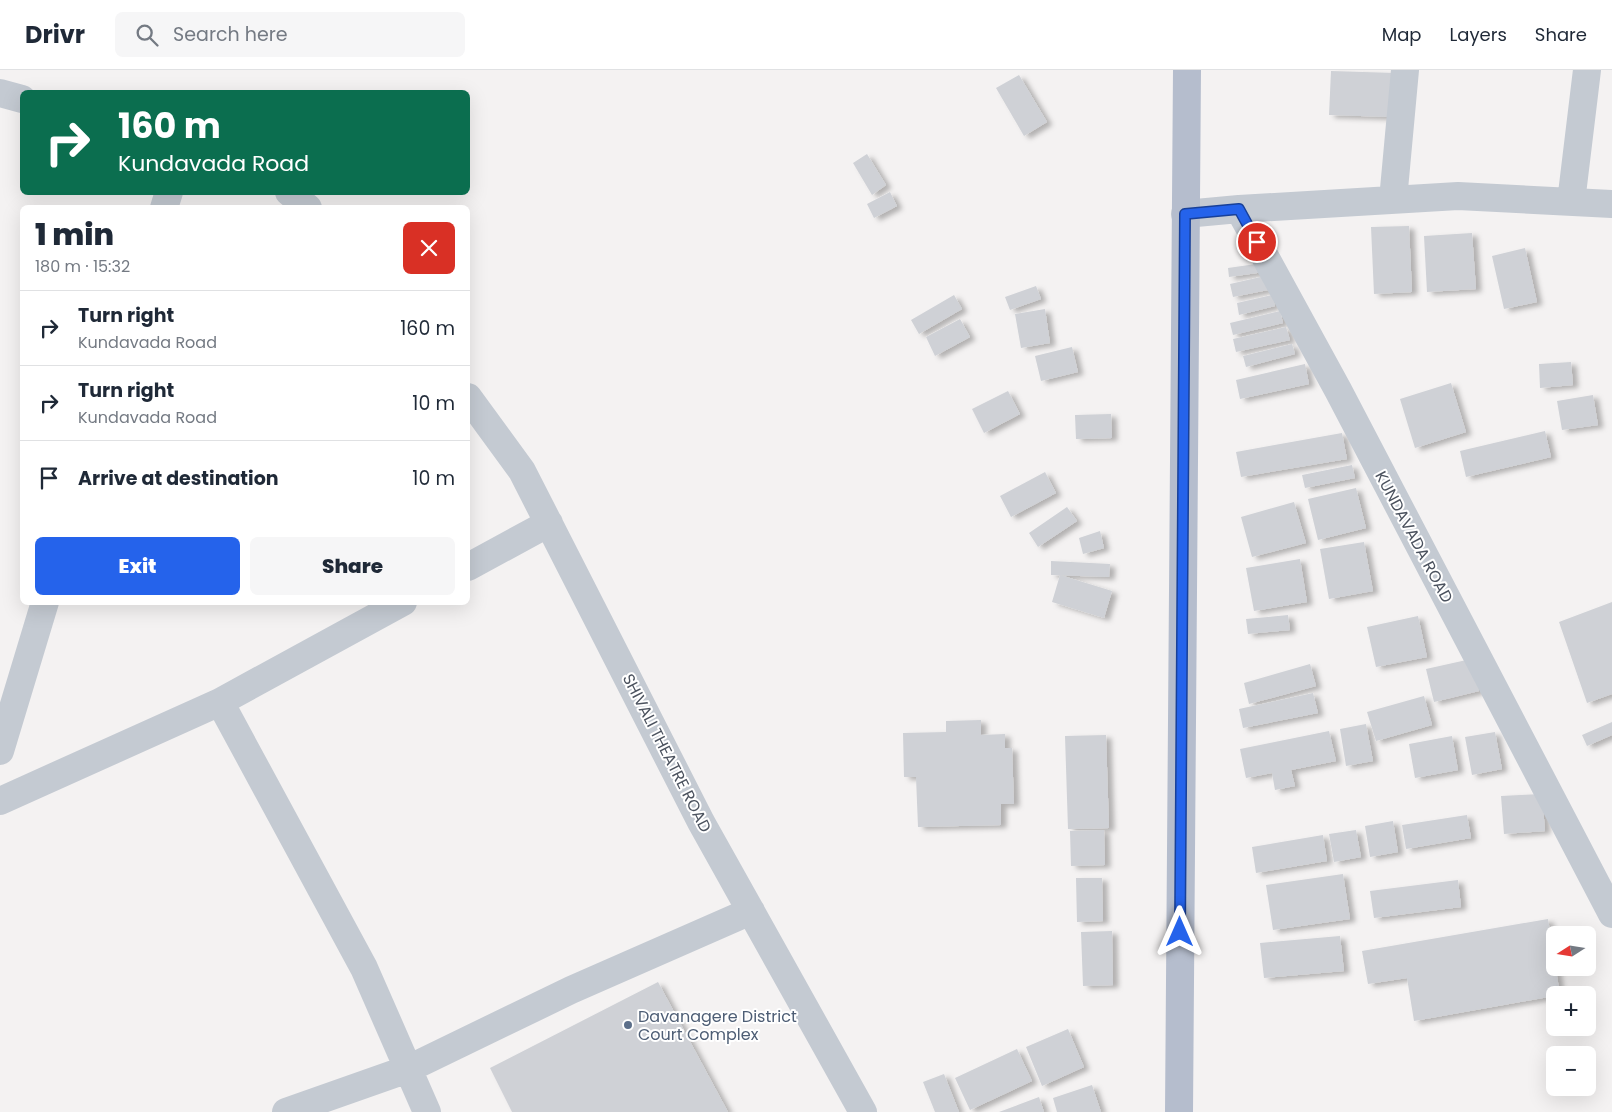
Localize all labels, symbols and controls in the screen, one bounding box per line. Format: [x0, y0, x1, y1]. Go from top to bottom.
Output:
search box [115, 12, 465, 57]
text: Drivr [25, 18, 85, 51]
icon: search [133, 21, 161, 49]
text: Search here [173, 21, 288, 48]
text: Map [1382, 22, 1422, 47]
text: Layers [1450, 22, 1507, 47]
text: Share [1535, 22, 1587, 47]
text: 160 m [118, 101, 221, 150]
icon: right [35, 110, 100, 175]
text: Kundavada Road [118, 148, 309, 179]
text: 1 min [35, 213, 114, 256]
pin [1236, 221, 1278, 263]
button: close [403, 222, 455, 274]
icon: arrive [1243, 228, 1271, 256]
text: 180 m · 15:32 [35, 255, 130, 278]
text: Turn right [78, 302, 174, 329]
icon: right [35, 314, 63, 342]
text: 160 m [400, 315, 455, 342]
text: Kundavada Road [78, 331, 217, 354]
text: Turn right [78, 377, 174, 404]
icon: right [35, 389, 63, 417]
text: 10 m [412, 390, 455, 417]
text: Kundavada Road [78, 406, 217, 429]
icon: arrive [35, 464, 63, 492]
text: Arrive at destination [78, 465, 279, 492]
text: 10 m [412, 465, 455, 492]
street label: KUNDAVADA ROAD [1370, 467, 1458, 607]
button: Exit [35, 537, 240, 595]
button: Share [250, 537, 455, 595]
street label: SHIVALI THEATRE ROAD [617, 670, 717, 836]
position arrow [1153, 905, 1205, 957]
north arrow [1546, 926, 1596, 976]
map controls [1546, 926, 1596, 1096]
button: + [1546, 986, 1596, 1036]
place label: Davanagere District Court Complex [638, 1005, 797, 1046]
marker: Davanagere District Court Complex [622, 1019, 634, 1031]
button: − [1546, 1046, 1596, 1096]

